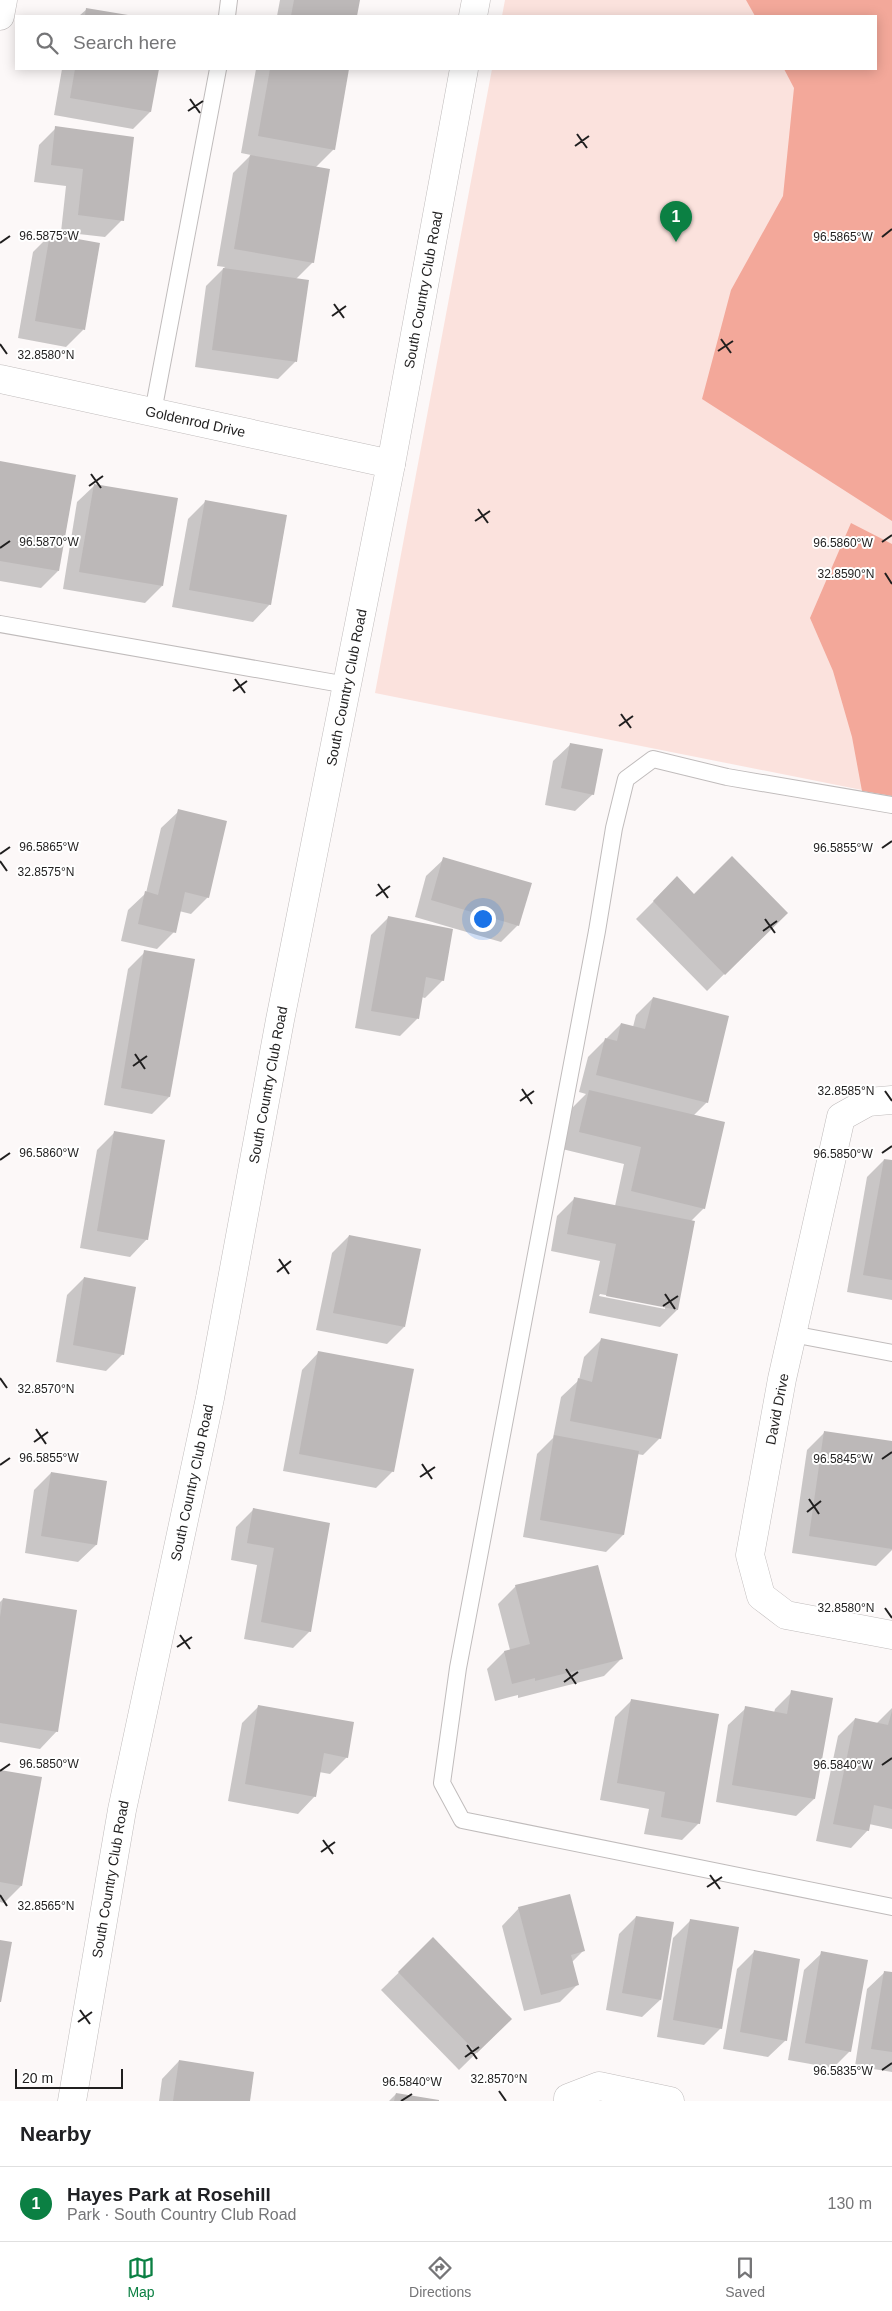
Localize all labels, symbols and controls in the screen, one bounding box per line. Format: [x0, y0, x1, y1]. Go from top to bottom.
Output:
search box [15, 15, 877, 70]
icon: search [33, 29, 61, 57]
text: Search here [73, 32, 177, 53]
pin: 1 [660, 201, 692, 242]
street label: South Country Club Road [401, 210, 446, 370]
text: 96.5875°W [19, 229, 79, 243]
text: 96.5865°W [813, 230, 873, 244]
text: 32.8580°N [18, 348, 74, 362]
street label: Goldenrod Drive [144, 403, 247, 440]
text: 96.5870°W [19, 535, 79, 549]
text: 96.5860°W [813, 536, 873, 550]
text: 32.8590°N [818, 567, 874, 581]
street label: South Country Club Road [323, 608, 370, 767]
text: 96.5865°W [19, 840, 79, 854]
text: 96.5855°W [813, 841, 873, 855]
text: 32.8575°N [18, 865, 74, 879]
your location [470, 906, 496, 932]
street label: South Country Club Road [246, 1005, 291, 1165]
text: 32.8585°N [818, 1084, 874, 1098]
text: 96.5860°W [19, 1146, 79, 1160]
text: 96.5850°W [813, 1147, 873, 1161]
street label: David Drive [762, 1372, 792, 1446]
text: 32.8570°N [18, 1382, 74, 1396]
street label: South Country Club Road [167, 1403, 216, 1562]
text: 96.5855°W [19, 1451, 79, 1465]
text: 96.5845°W [813, 1452, 873, 1466]
text: 32.8580°N [818, 1601, 874, 1615]
text: 96.5850°W [19, 1757, 79, 1771]
text: 96.5840°W [813, 1758, 873, 1772]
street label: South Country Club Road [89, 1799, 132, 1959]
text: 32.8565°N [18, 1899, 74, 1913]
text: 96.5835°W [813, 2064, 873, 2078]
scale bar [15, 2066, 122, 2089]
text: 20 m [22, 2070, 53, 2086]
text: 32.8570°N [471, 2072, 527, 2086]
text: 96.5840°W [382, 2075, 442, 2089]
text: Nearby [20, 2122, 91, 2145]
text: Hayes Park at Rosehill [67, 2184, 271, 2205]
text: 1 [32, 2195, 40, 2212]
text: 130 m [828, 2195, 872, 2212]
text: Park · South Country Club Road [67, 2206, 296, 2223]
tab: Map [127, 2254, 155, 2300]
tab: Directions [409, 2254, 471, 2300]
tab: Saved [725, 2254, 765, 2300]

